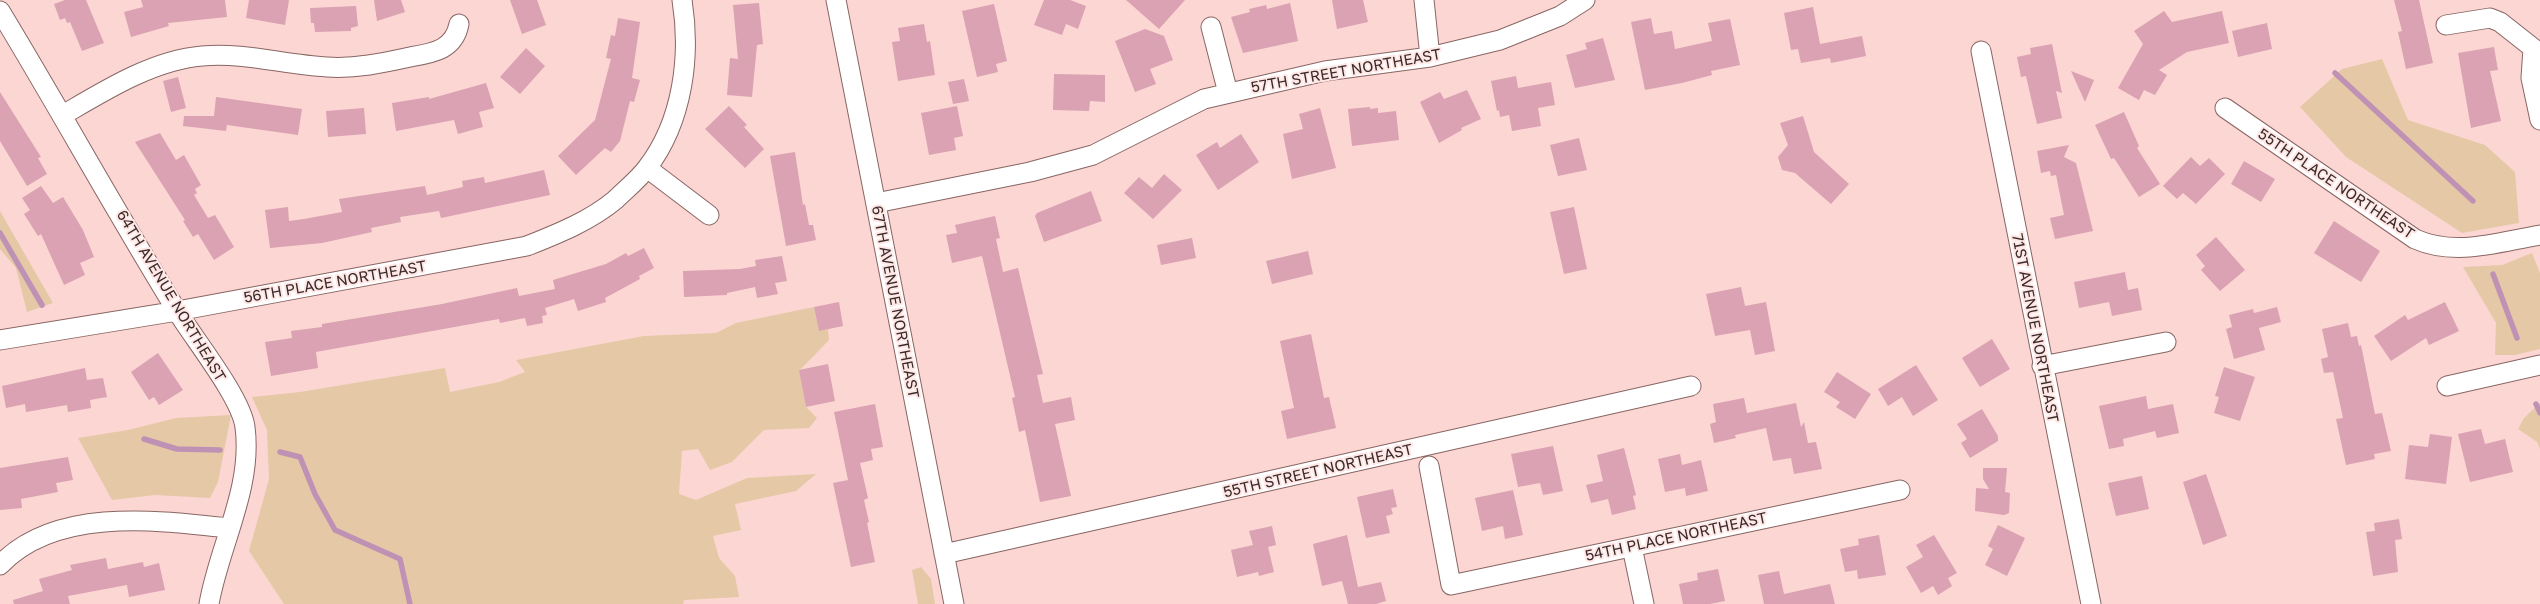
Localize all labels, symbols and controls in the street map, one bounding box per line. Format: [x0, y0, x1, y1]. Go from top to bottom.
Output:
street label: 57TH STREET NORTHEAST [1250, 45, 1442, 97]
street label: 55TH PLACE NORTHEAST [2254, 125, 2418, 243]
street label: 67TH AVENUE NORTHEAST [867, 204, 923, 400]
street label: 64TH AVENUE NORTHEAST [113, 207, 229, 385]
street label: 71ST AVENUE NORTHEAST [2008, 232, 2062, 424]
street label: 56TH PLACE NORTHEAST [242, 257, 428, 307]
street label: 55TH STREET NORTHEAST [1222, 440, 1414, 502]
street label: 54TH PLACE NORTHEAST [1584, 509, 1768, 565]

